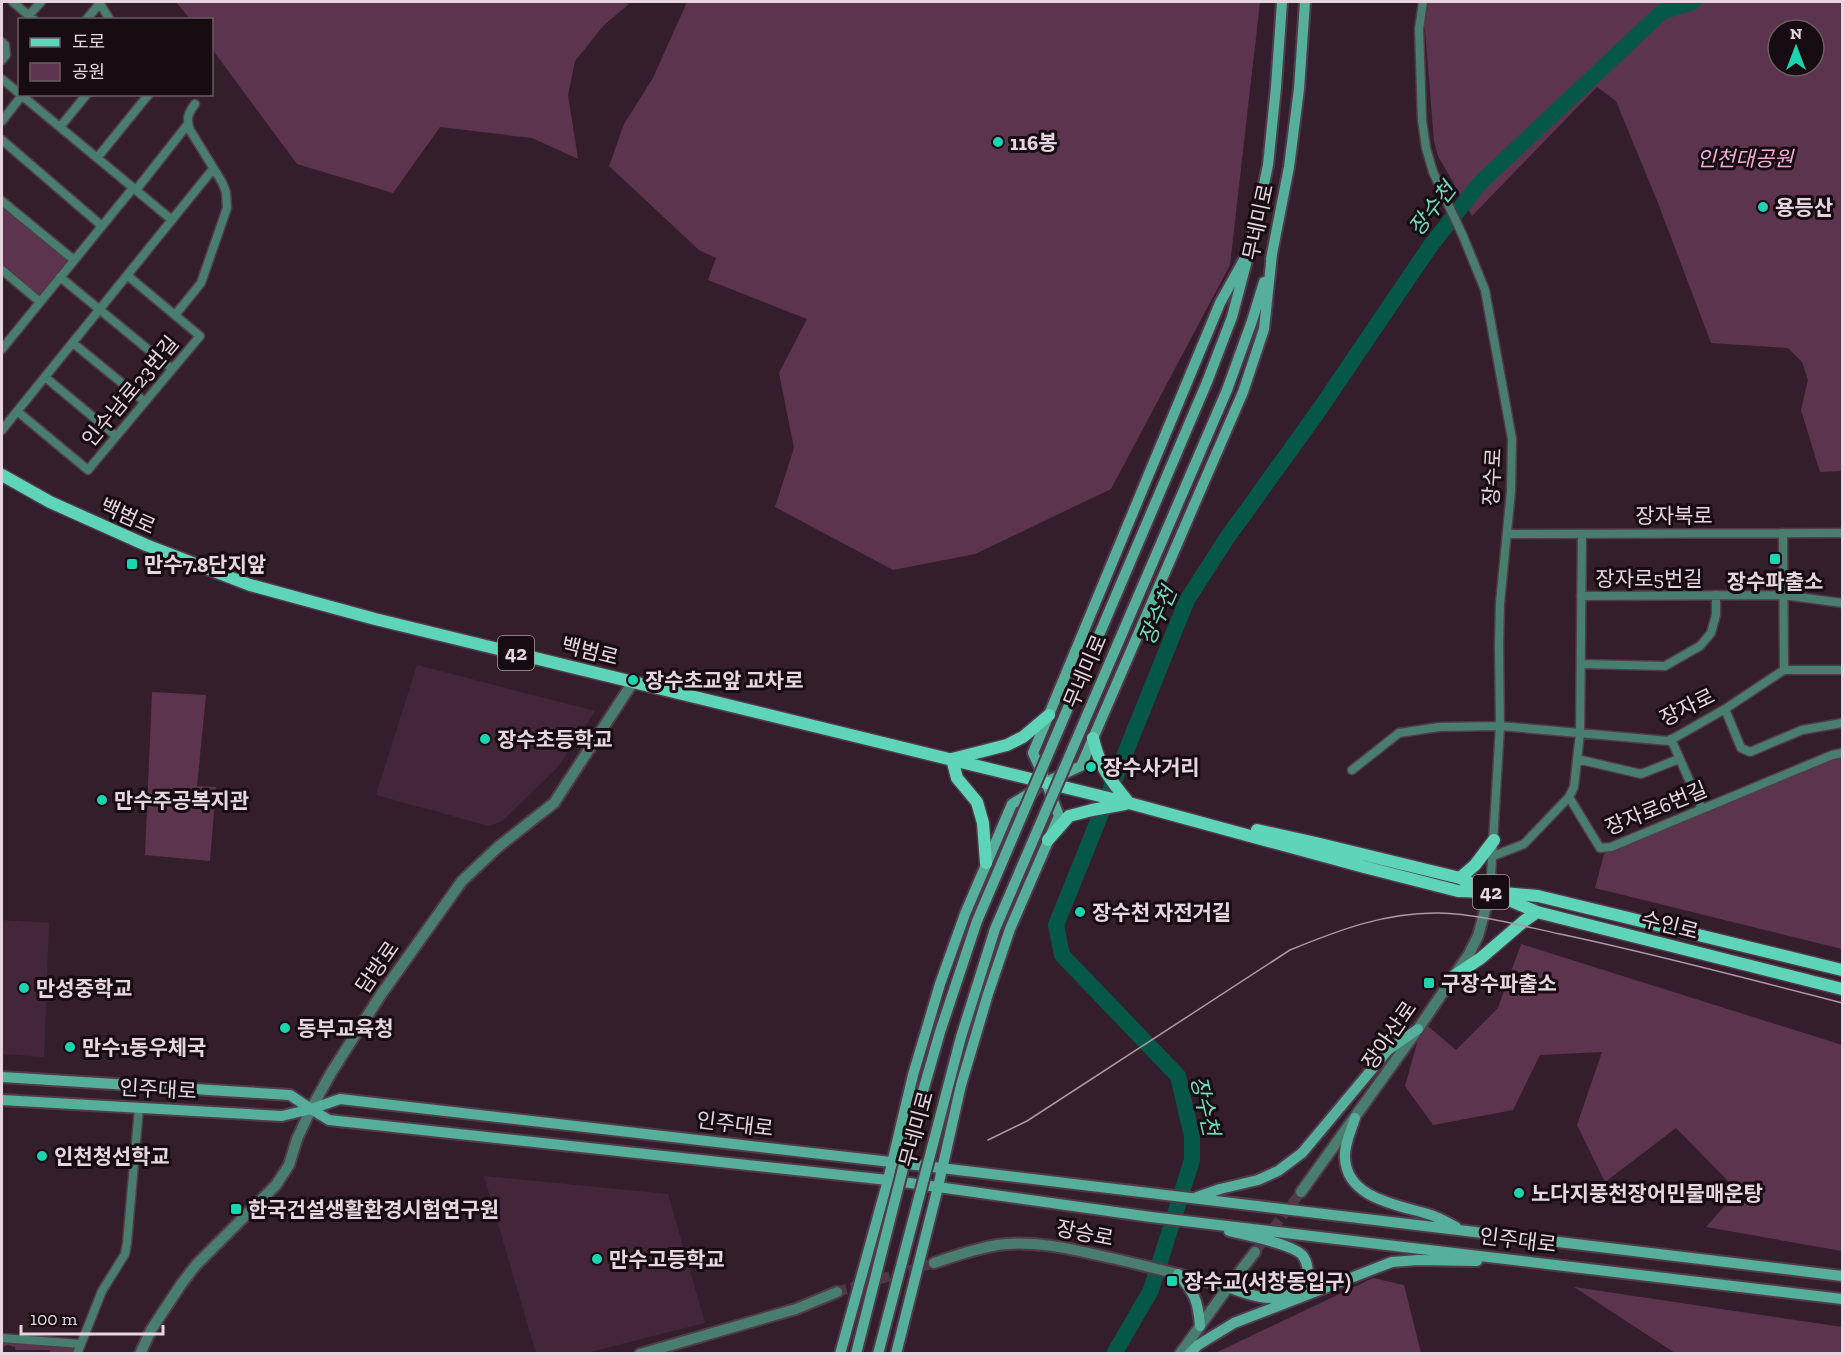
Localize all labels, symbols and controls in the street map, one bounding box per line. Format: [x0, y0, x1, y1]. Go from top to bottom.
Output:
legend [18, 18, 213, 96]
north arrow [1766, 18, 1826, 78]
text: N [1790, 24, 1802, 43]
text: 도로 [72, 31, 105, 53]
text: 공원 [72, 61, 105, 83]
place label: 116봉 [1010, 130, 1058, 155]
marker: 116봉 [991, 135, 1005, 149]
park label: 인천대공원 [1697, 146, 1795, 171]
water label: 장수천 [1403, 175, 1463, 241]
street label: 무네미로 [1238, 182, 1278, 262]
place label: 용등산 [1775, 195, 1833, 220]
marker: 용등산 [1756, 200, 1770, 214]
street label: 인수남로23번길 [76, 330, 184, 452]
street label: 장수로 [1478, 447, 1506, 507]
street label: 백범로 [96, 493, 160, 539]
street label: 장자북로 [1635, 503, 1713, 528]
place label: 만수7.8단지앞 [144, 552, 266, 577]
marker: 장수파출소 [1768, 552, 1782, 566]
marker: 만수7.8단지앞 [125, 557, 139, 571]
street label: 장자로5번길 [1595, 566, 1703, 591]
place label: 장수파출소 [1727, 569, 1823, 594]
water label: 장수천 [1133, 580, 1184, 649]
street label: 무네미로 [1058, 631, 1112, 711]
street label: 백범로 [559, 632, 621, 670]
road number: 42 [498, 636, 534, 670]
place label: 장수초교앞 교차로 [645, 668, 804, 693]
marker: 장수초교앞 교차로 [626, 673, 640, 687]
street label: 장자로 [1655, 683, 1719, 731]
place label: 장수초등학교 [497, 727, 613, 752]
marker: 장수초등학교 [478, 732, 492, 746]
place label: 장수사거리 [1103, 755, 1200, 780]
marker: 장수사거리 [1084, 760, 1098, 774]
street label: 장자로6번길 [1601, 776, 1711, 840]
place label: 만수주공복지관 [114, 788, 249, 813]
marker: 만수주공복지관 [95, 793, 109, 807]
road number: 42 [1473, 875, 1509, 909]
place label: 장수천 자전거길 [1092, 900, 1231, 925]
marker: 장수천 자전거길 [1073, 905, 1087, 919]
street label: 수인로 [1639, 906, 1701, 944]
street label: 담방로 [350, 936, 404, 998]
place label: 구장수파출소 [1441, 971, 1557, 996]
place label: 만성중학교 [36, 976, 133, 1001]
marker: 구장수파출소 [1422, 976, 1436, 990]
marker: 만성중학교 [17, 981, 31, 995]
street label: 장아산로 [1357, 996, 1421, 1074]
place label: 동부교육청 [297, 1016, 394, 1041]
marker: 동부교육청 [278, 1021, 292, 1035]
place label: 만수1동우체국 [82, 1035, 206, 1060]
marker: 만수1동우체국 [63, 1040, 77, 1054]
water label: 장수천 [1185, 1073, 1226, 1141]
street label: 인주대로 [119, 1074, 197, 1104]
street label: 무네미로 [894, 1088, 938, 1170]
street label: 인주대로 [695, 1107, 775, 1141]
place label: 인천청선학교 [54, 1144, 170, 1169]
marker: 인천청선학교 [35, 1149, 49, 1163]
place label: 노다지풍천장어민물매운탕 [1531, 1181, 1763, 1206]
marker: 노다지풍천장어민물매운탕 [1512, 1186, 1526, 1200]
place label: 한국건설생활환경시험연구원 [248, 1197, 499, 1222]
marker: 한국건설생활환경시험연구원 [229, 1202, 243, 1216]
street label: 장승로 [1054, 1215, 1116, 1251]
street label: 인주대로 [1478, 1223, 1558, 1257]
place label: 만수고등학교 [609, 1247, 725, 1272]
marker: 만수고등학교 [590, 1252, 604, 1266]
place label: 장수교(서창동입구) [1184, 1269, 1351, 1294]
marker: 장수교(서창동입구) [1165, 1274, 1179, 1288]
scale bar [21, 1298, 164, 1336]
text: 100 m [30, 1308, 78, 1330]

